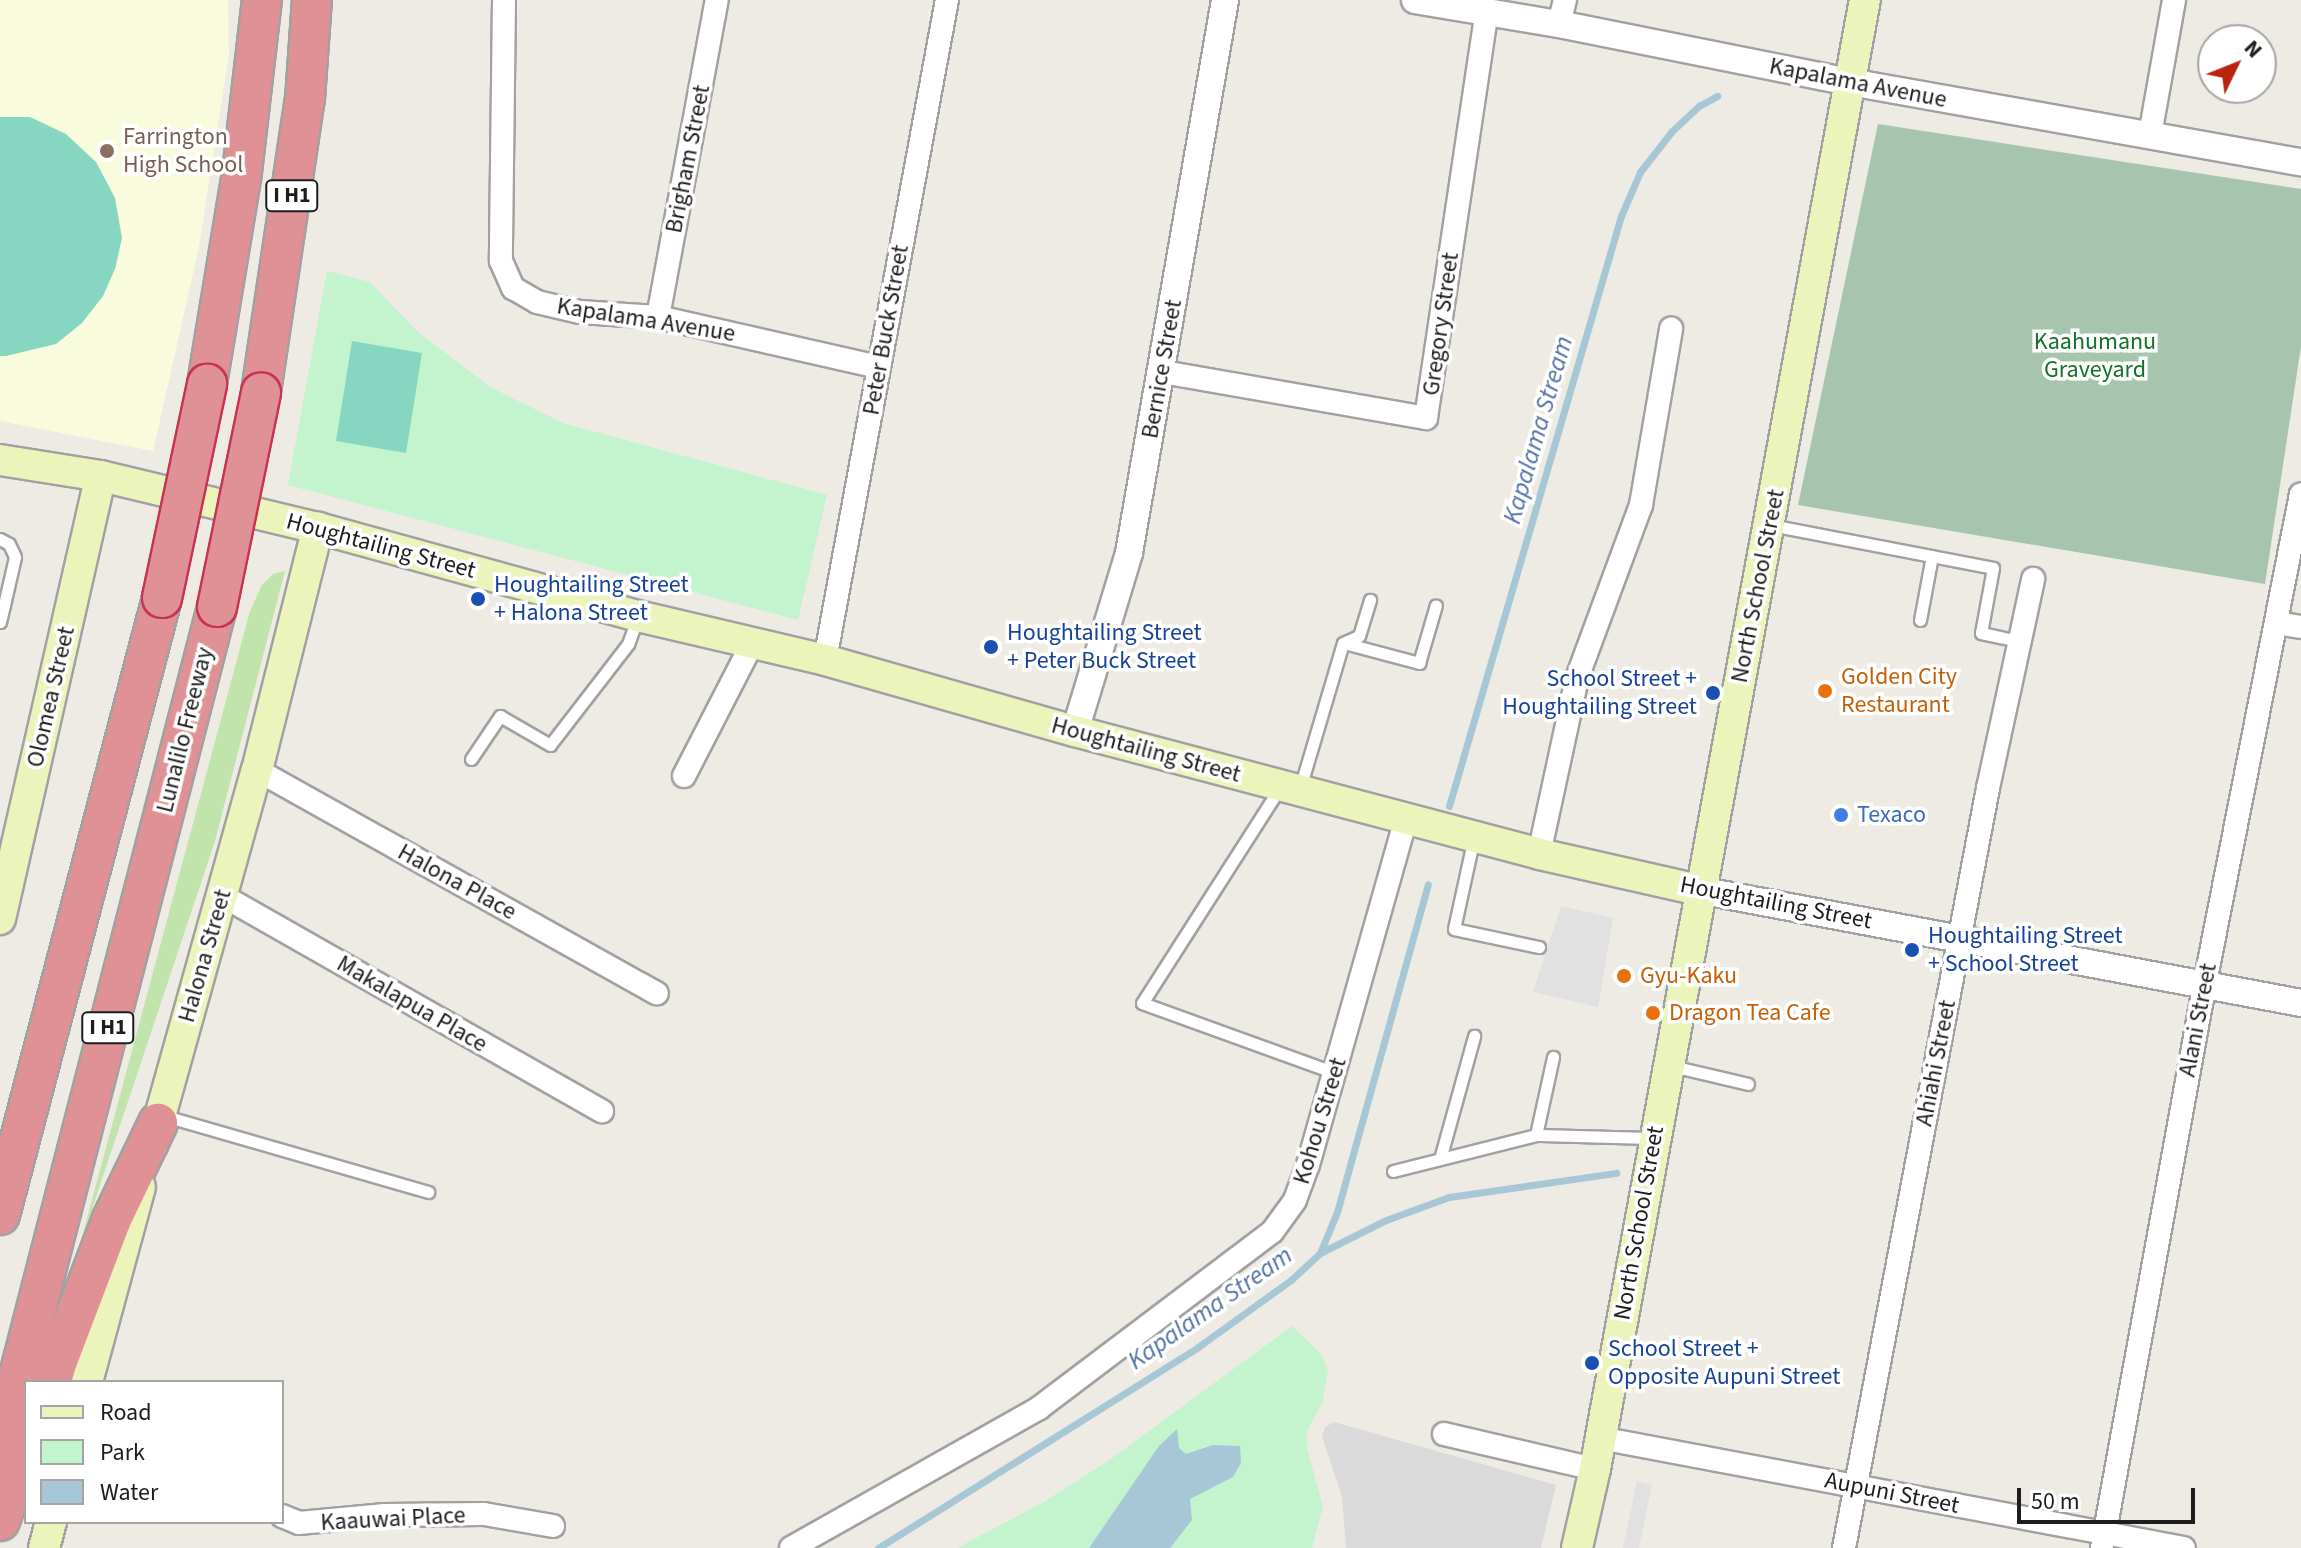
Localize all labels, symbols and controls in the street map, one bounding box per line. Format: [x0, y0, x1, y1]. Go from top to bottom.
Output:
north arrow [2197, 24, 2277, 104]
text: N [2236, 33, 2270, 65]
street label: Kapalama Avenue [1767, 52, 1949, 114]
street label: Brigham Street [660, 82, 716, 236]
place label: Farrington High School [123, 123, 243, 179]
marker: Farrington High School [98, 142, 116, 160]
road number: I H1 [264, 178, 320, 214]
street label: Peter Buck Street [857, 243, 915, 417]
street label: Gregory Street [1417, 250, 1465, 398]
street label: Kapalama Avenue [555, 292, 737, 348]
street label: Bernice Street [1136, 297, 1188, 441]
park label: Kaahumanu Graveyard [2034, 328, 2156, 384]
water label: Kapalama Stream [1496, 333, 1580, 527]
street label: North School Street [1725, 487, 1791, 685]
street label: Houghtailing Street [283, 507, 479, 585]
place label: Houghtailing Street + Halona Street [494, 571, 689, 627]
marker: Houghtailing Street + Halona Street [469, 590, 487, 608]
place label: Houghtailing Street + Peter Buck Street [1007, 619, 1202, 675]
street label: Olomea Street [21, 624, 81, 770]
marker: Houghtailing Street + Peter Buck Street [982, 638, 1000, 656]
street label: Lunalilo Freeway [151, 644, 219, 816]
place label: Golden City Restaurant [1841, 663, 1957, 719]
place label: School Street + Houghtailing Street [1502, 665, 1697, 721]
marker: Golden City Restaurant [1816, 682, 1834, 700]
marker: School Street + Houghtailing Street [1704, 684, 1722, 702]
street label: Houghtailing Street [1048, 711, 1244, 789]
place label: Texaco [1857, 801, 1926, 829]
marker: Texaco [1832, 806, 1850, 824]
street label: Halona Place [393, 838, 521, 926]
street label: Houghtailing Street [1678, 870, 1874, 936]
street label: Halona Street [172, 886, 238, 1026]
place label: Houghtailing Street + School Street [1928, 922, 2123, 978]
marker: Houghtailing Street + School Street [1903, 941, 1921, 959]
street label: Makalapua Place [332, 949, 492, 1059]
street label: Alani Street [2173, 961, 2223, 1079]
place label: Gyu-Kaku [1640, 962, 1737, 990]
marker: Gyu-Kaku [1615, 967, 1633, 985]
street label: Ahiahi Street [1910, 997, 1962, 1129]
place label: Dragon Tea Cafe [1669, 999, 1831, 1027]
marker: Dragon Tea Cafe [1644, 1004, 1662, 1022]
road number: I H1 [80, 1010, 136, 1046]
street label: Kohou Street [1287, 1054, 1353, 1188]
street label: North School Street [1608, 1124, 1670, 1322]
water label: Kapalama Stream [1122, 1240, 1298, 1376]
place label: School Street + Opposite Aupuni Street [1608, 1335, 1840, 1391]
marker: School Street + Opposite Aupuni Street [1583, 1354, 1601, 1372]
legend [24, 1380, 284, 1524]
text: Road [100, 1395, 152, 1430]
text: Park [100, 1435, 145, 1470]
street label: Aupuni Street [1822, 1466, 1962, 1520]
scale bar [2021, 1472, 2199, 1522]
text: Water [100, 1475, 158, 1510]
text: 50 m [2031, 1484, 2080, 1519]
street label: Kaauwai Place [320, 1501, 466, 1537]

